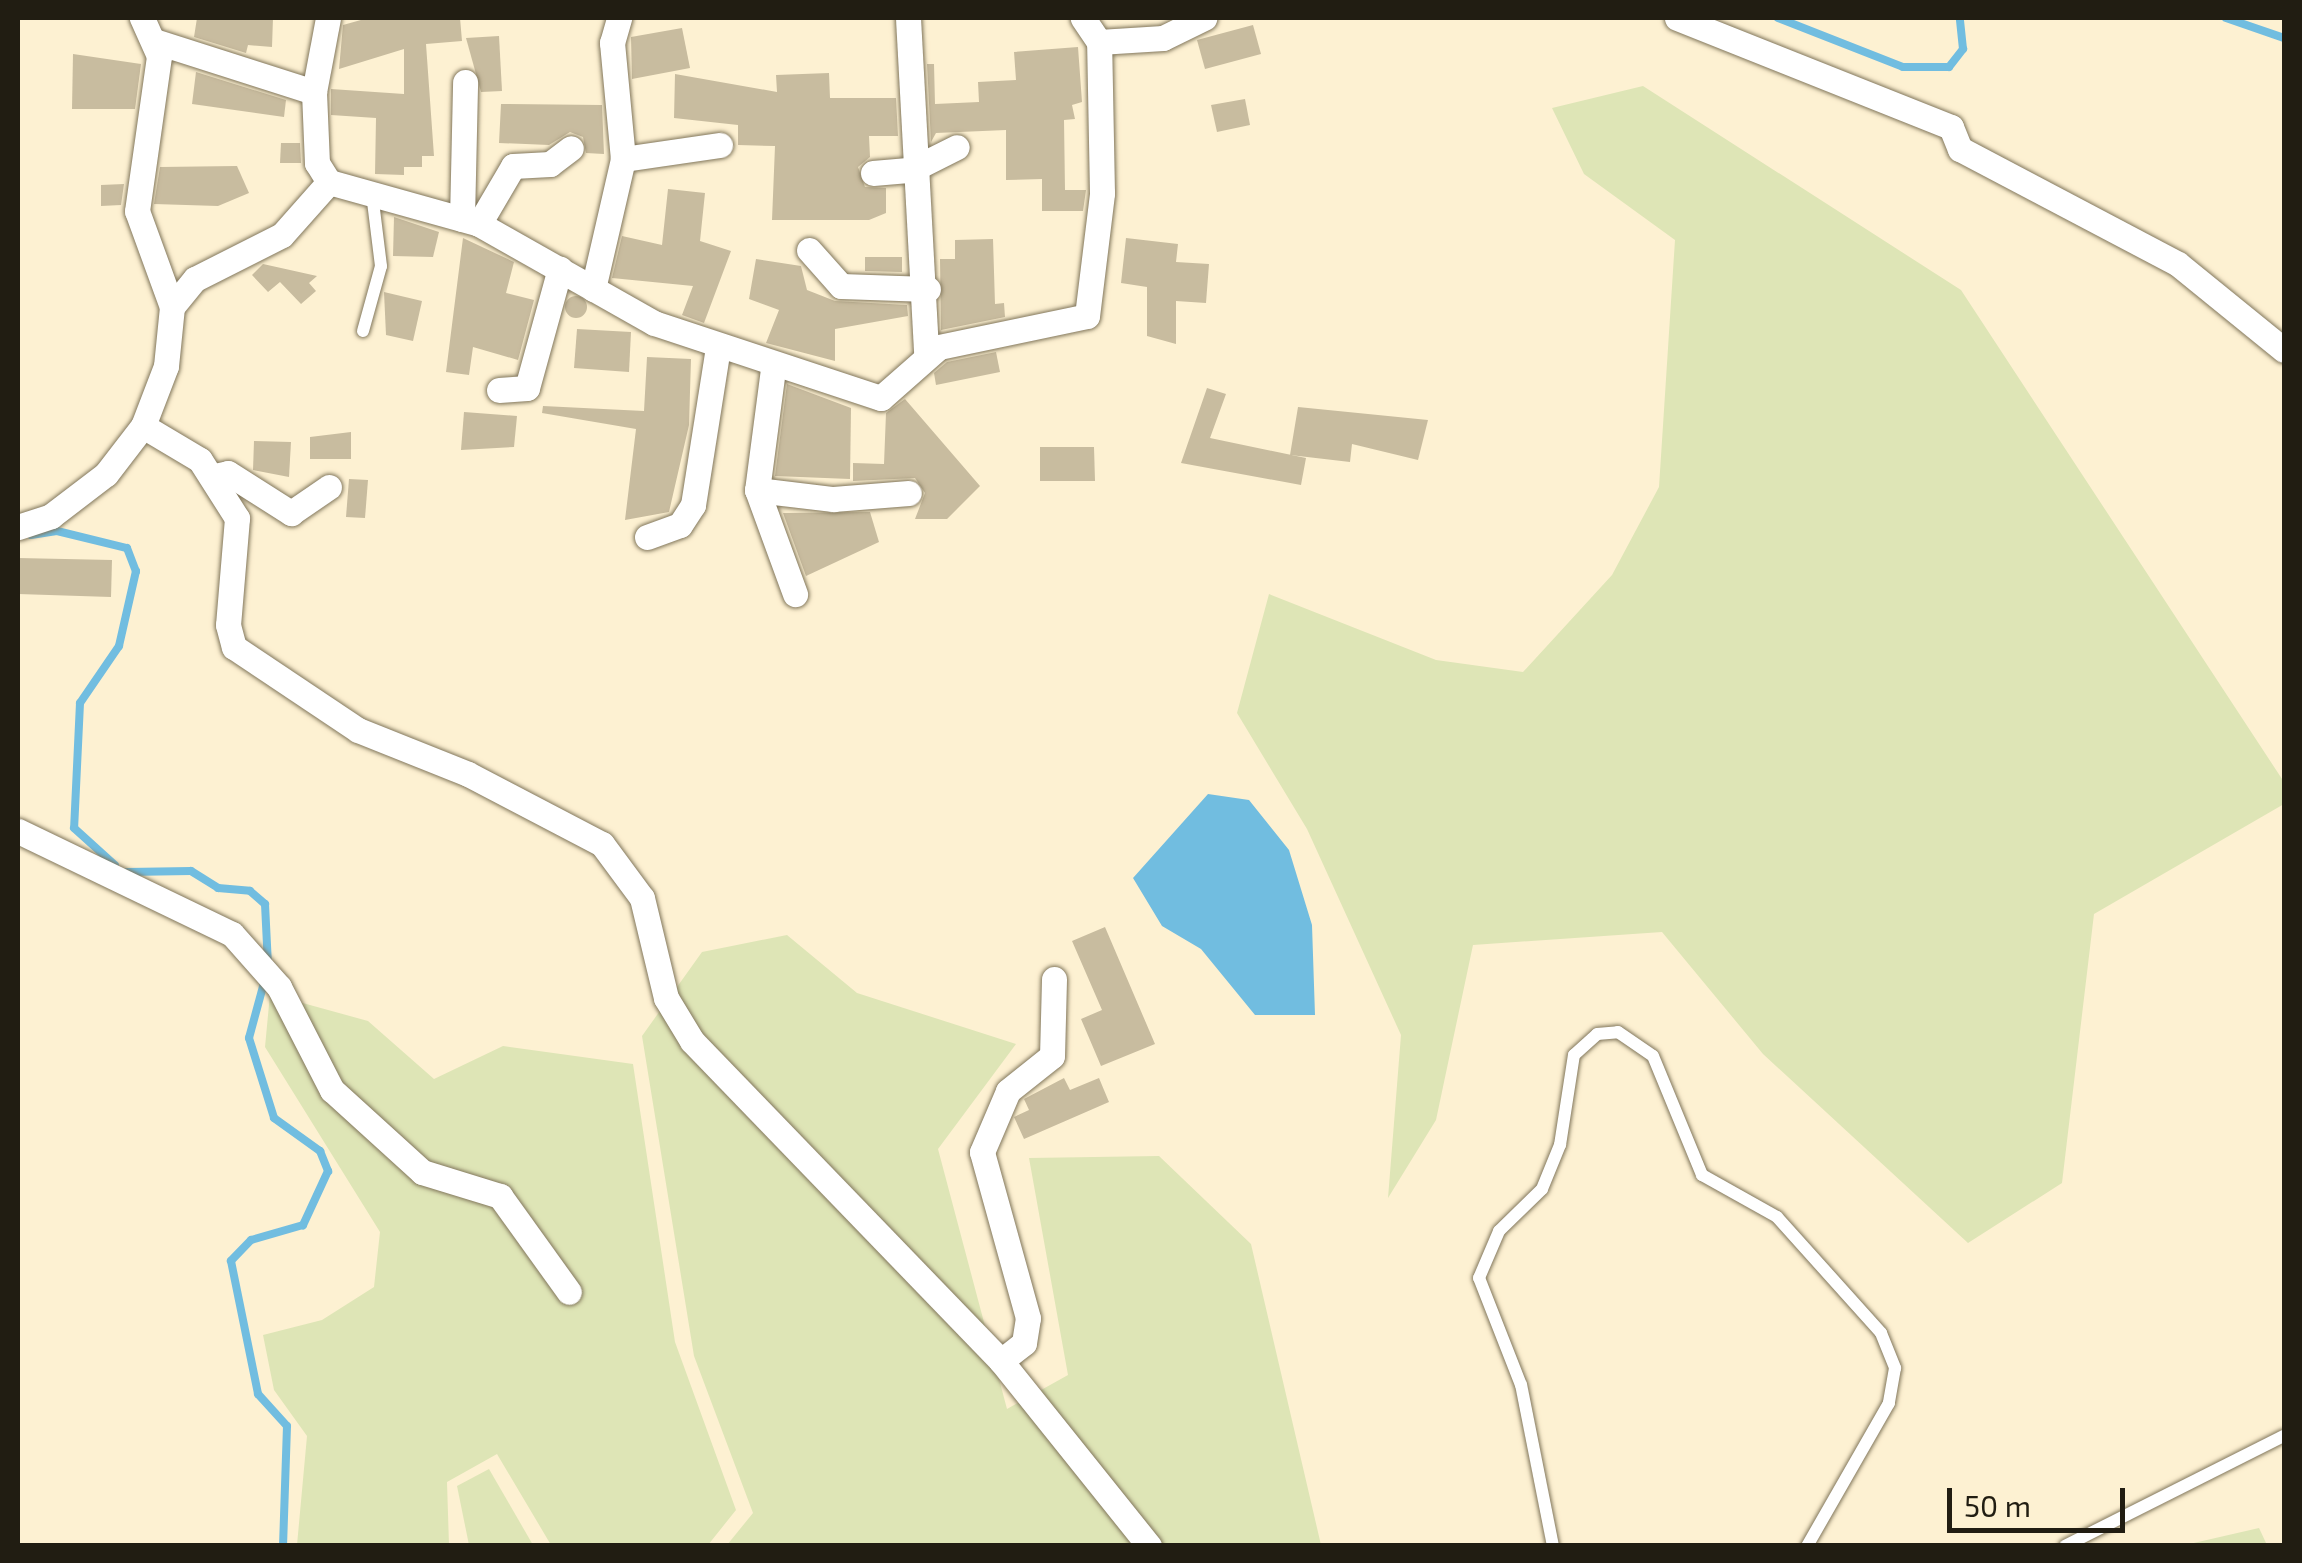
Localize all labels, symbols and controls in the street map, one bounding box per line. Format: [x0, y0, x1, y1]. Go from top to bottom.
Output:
scale bar [1952, 1468, 2130, 1530]
text: 50 m [1964, 1487, 2031, 1523]

